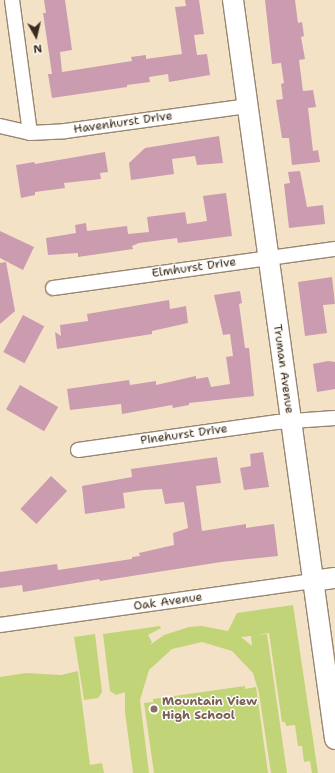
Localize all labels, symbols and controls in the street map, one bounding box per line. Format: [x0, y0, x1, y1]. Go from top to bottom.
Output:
north arrow [16, 16, 56, 56]
text: N [32, 40, 43, 56]
street label: Havenhurst Drive [73, 109, 173, 137]
street label: Elmhurst Drive [151, 255, 237, 281]
street label: Truman Avenue [270, 323, 296, 415]
street label: Pinehurst Drive [139, 422, 229, 448]
street label: Oak Avenue [133, 590, 203, 614]
place label: Mountain View High School [162, 695, 257, 723]
marker: Mountain View High School [149, 704, 159, 714]

